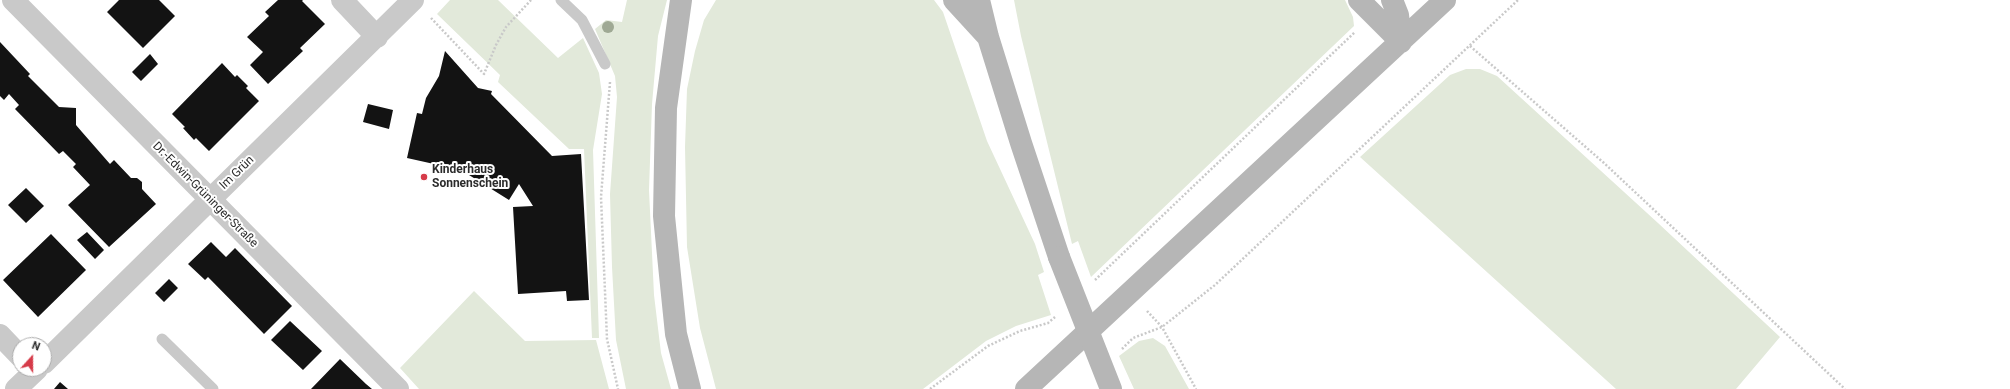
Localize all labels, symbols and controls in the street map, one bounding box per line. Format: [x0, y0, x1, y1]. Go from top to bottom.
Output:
street label: Dr.-Edwin-Grüninger-Straße [149, 139, 261, 251]
street label: Im Grün [217, 153, 257, 193]
place label: Kinderhaus Sonnenschein [432, 163, 508, 191]
marker: Kinderhaus Sonnenschein [419, 172, 429, 182]
north arrow [12, 337, 52, 377]
text: N [30, 339, 42, 354]

